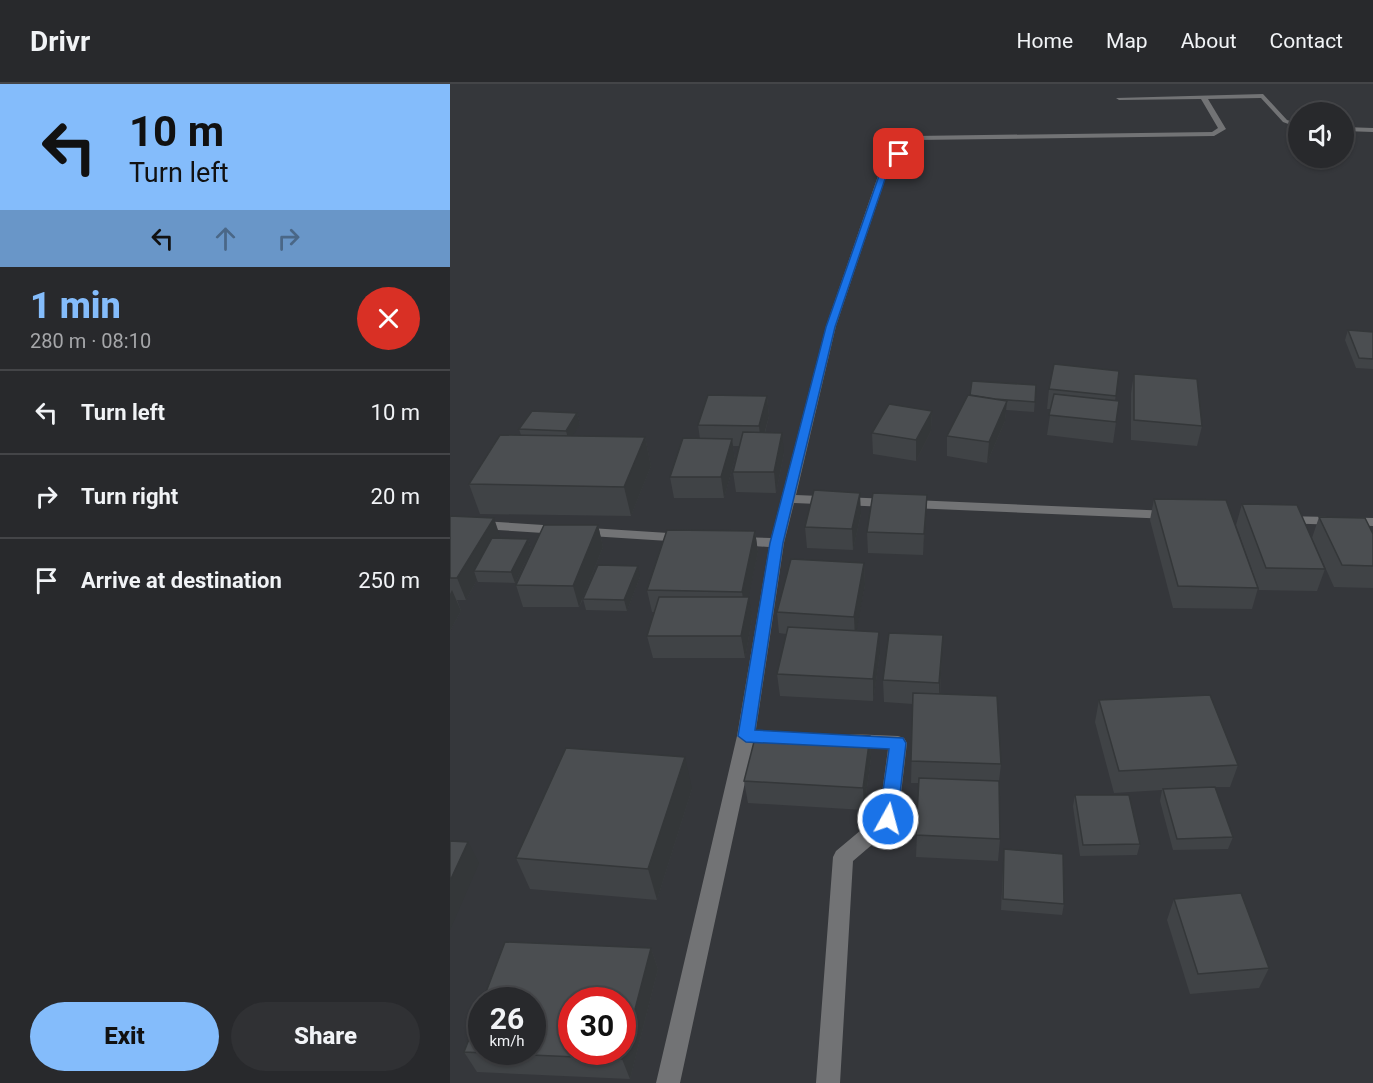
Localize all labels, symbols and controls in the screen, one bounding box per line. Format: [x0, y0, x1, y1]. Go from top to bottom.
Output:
text: Drivr [30, 25, 90, 58]
text: Home [1017, 29, 1073, 53]
text: Map [1106, 29, 1148, 53]
text: About [1181, 29, 1237, 53]
text: Contact [1270, 29, 1343, 53]
map controls [1288, 102, 1354, 168]
button: sound [1288, 102, 1354, 168]
text: 10 m [129, 107, 224, 156]
icon: left [30, 108, 108, 186]
pin [873, 128, 924, 179]
icon: arrive [882, 137, 915, 170]
text: Turn left [129, 157, 229, 189]
icon: left [146, 222, 179, 255]
icon: ahead [209, 222, 242, 255]
icon: right [272, 222, 305, 255]
text: 1 min [30, 285, 121, 327]
button: close [357, 287, 420, 350]
text: 280 m · 08:10 [30, 329, 151, 353]
icon: left [30, 396, 63, 429]
text: Turn left [81, 400, 165, 425]
text: 10 m [371, 400, 420, 425]
icon: right [30, 480, 63, 513]
text: Turn right [81, 484, 178, 509]
text: 20 m [371, 484, 420, 509]
icon: arrive [30, 564, 63, 597]
text: Arrive at destination [81, 568, 282, 593]
text: 250 m [358, 568, 420, 593]
position arrow [856, 787, 920, 851]
speed limit sign: 30 [558, 987, 636, 1065]
text: 26 [490, 1001, 524, 1036]
button: Exit [30, 1002, 219, 1071]
button: Share [231, 1002, 420, 1071]
text: km/h [489, 1032, 525, 1050]

